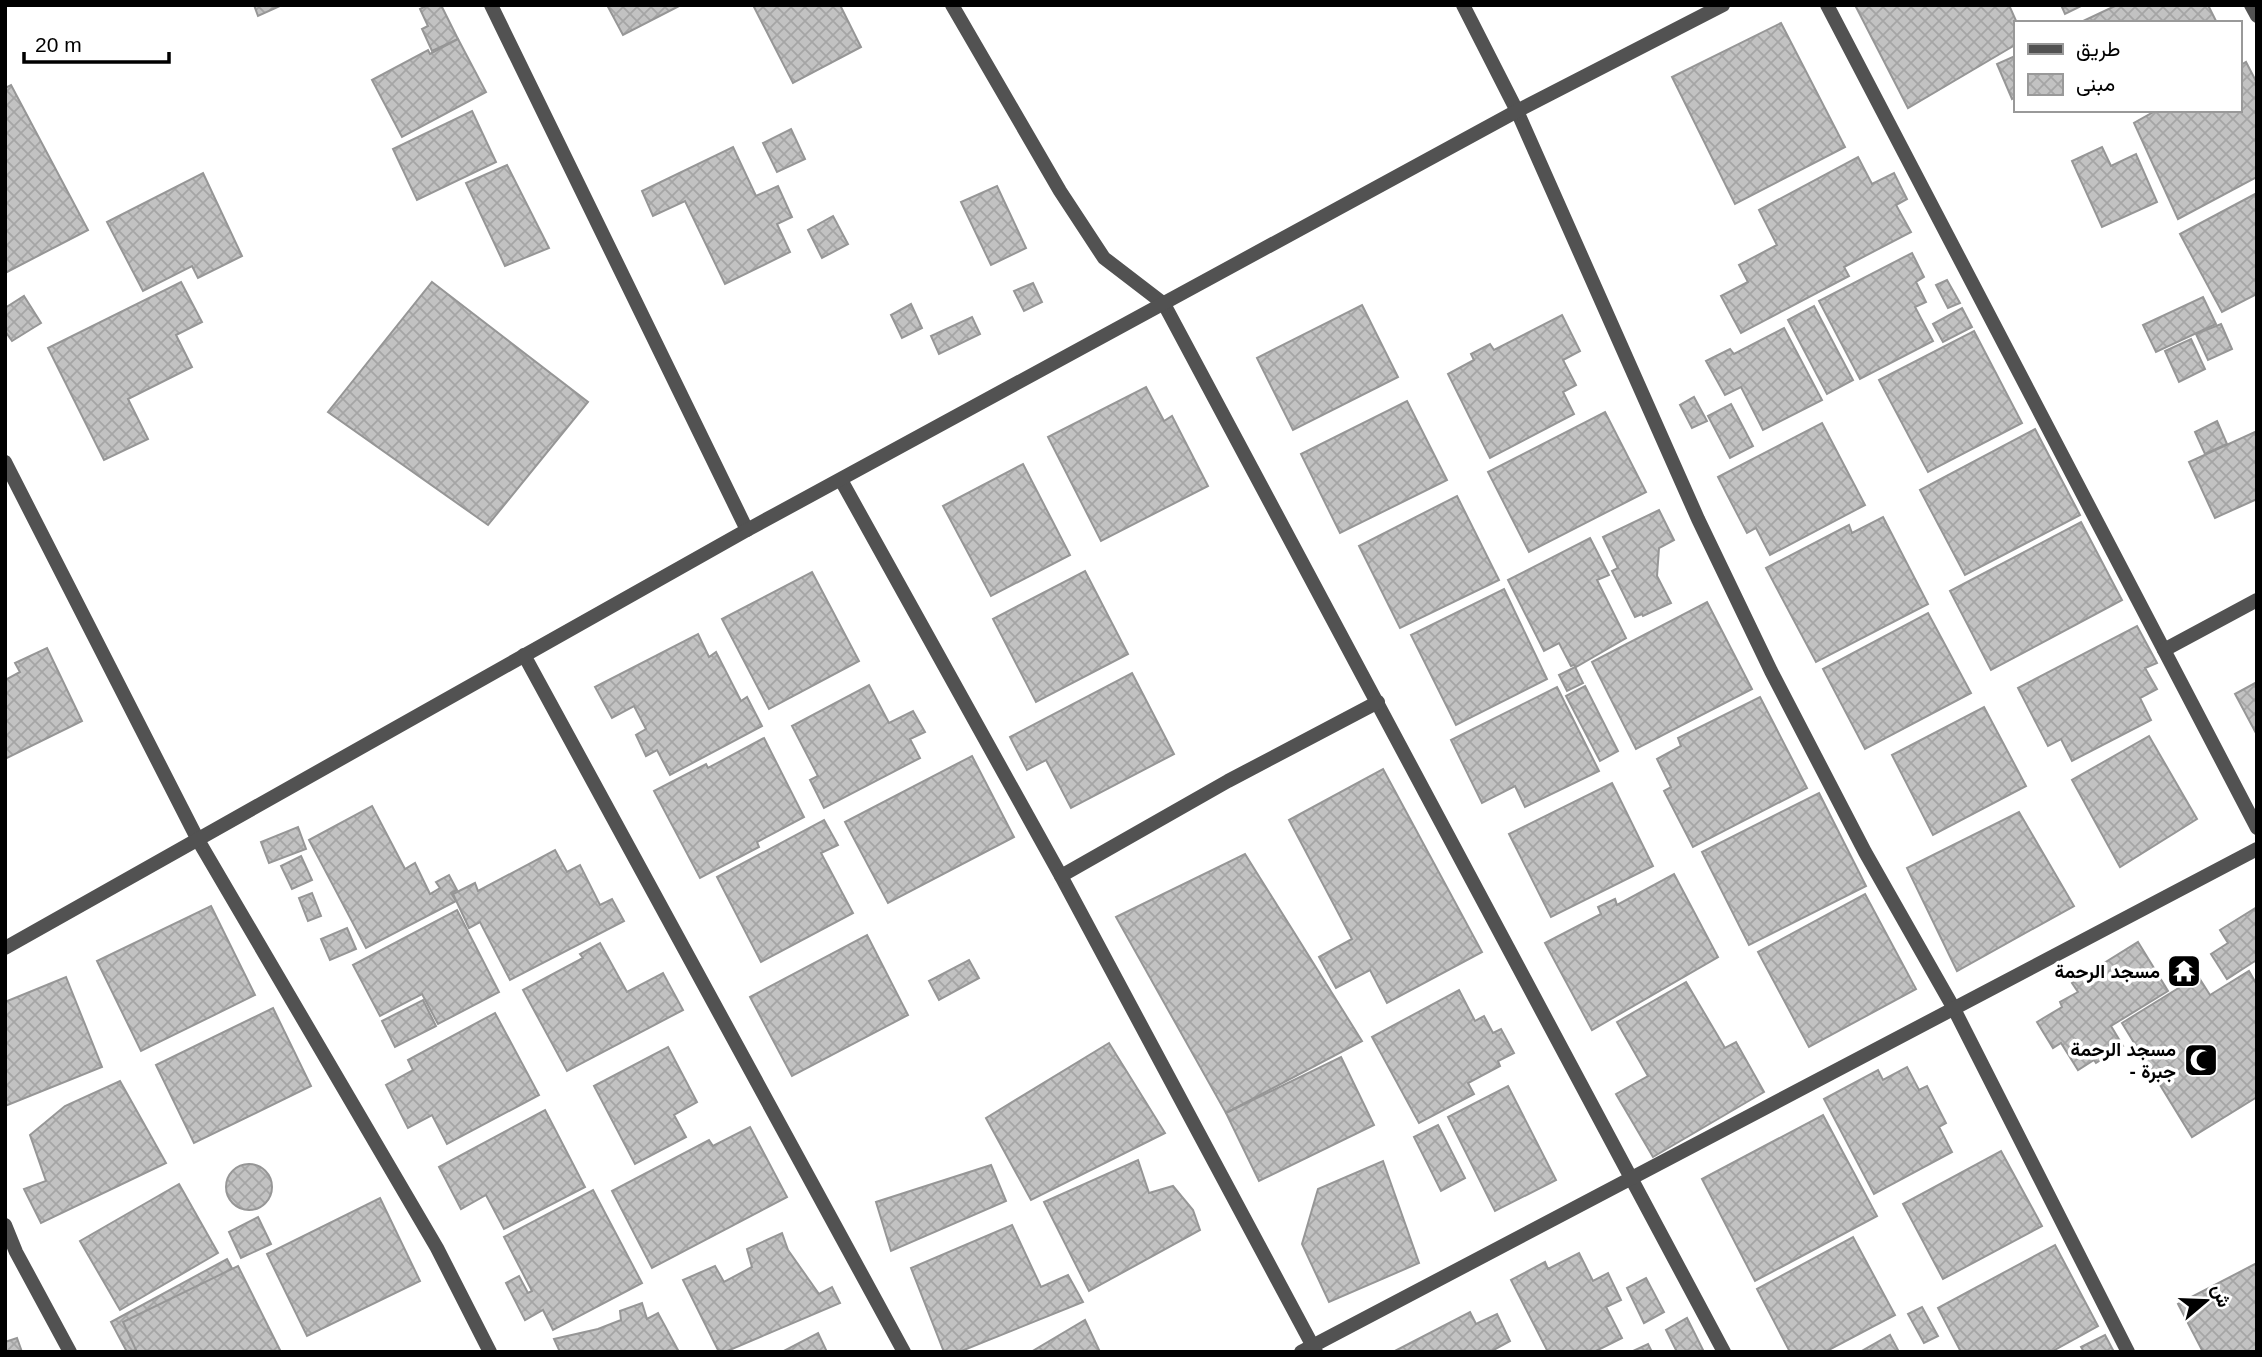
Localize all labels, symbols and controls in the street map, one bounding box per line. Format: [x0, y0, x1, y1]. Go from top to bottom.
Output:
scale bar [24, 21, 170, 65]
legend [2014, 21, 2241, 112]
text: 20 m [35, 33, 82, 56]
text: طريق [2076, 37, 2121, 62]
text: مبنى [2076, 72, 2115, 96]
temple icon: مسجد الرحمة [2165, 952, 2203, 990]
place label: مسجد الرحمة [2055, 961, 2160, 984]
place label: مسجد الرحمة - جبرة [2071, 1039, 2176, 1084]
mosque icon: مسجد الرحمة - جبرة [2182, 1041, 2220, 1079]
north arrow [2171, 1266, 2241, 1336]
text: ش [2207, 1281, 2235, 1310]

